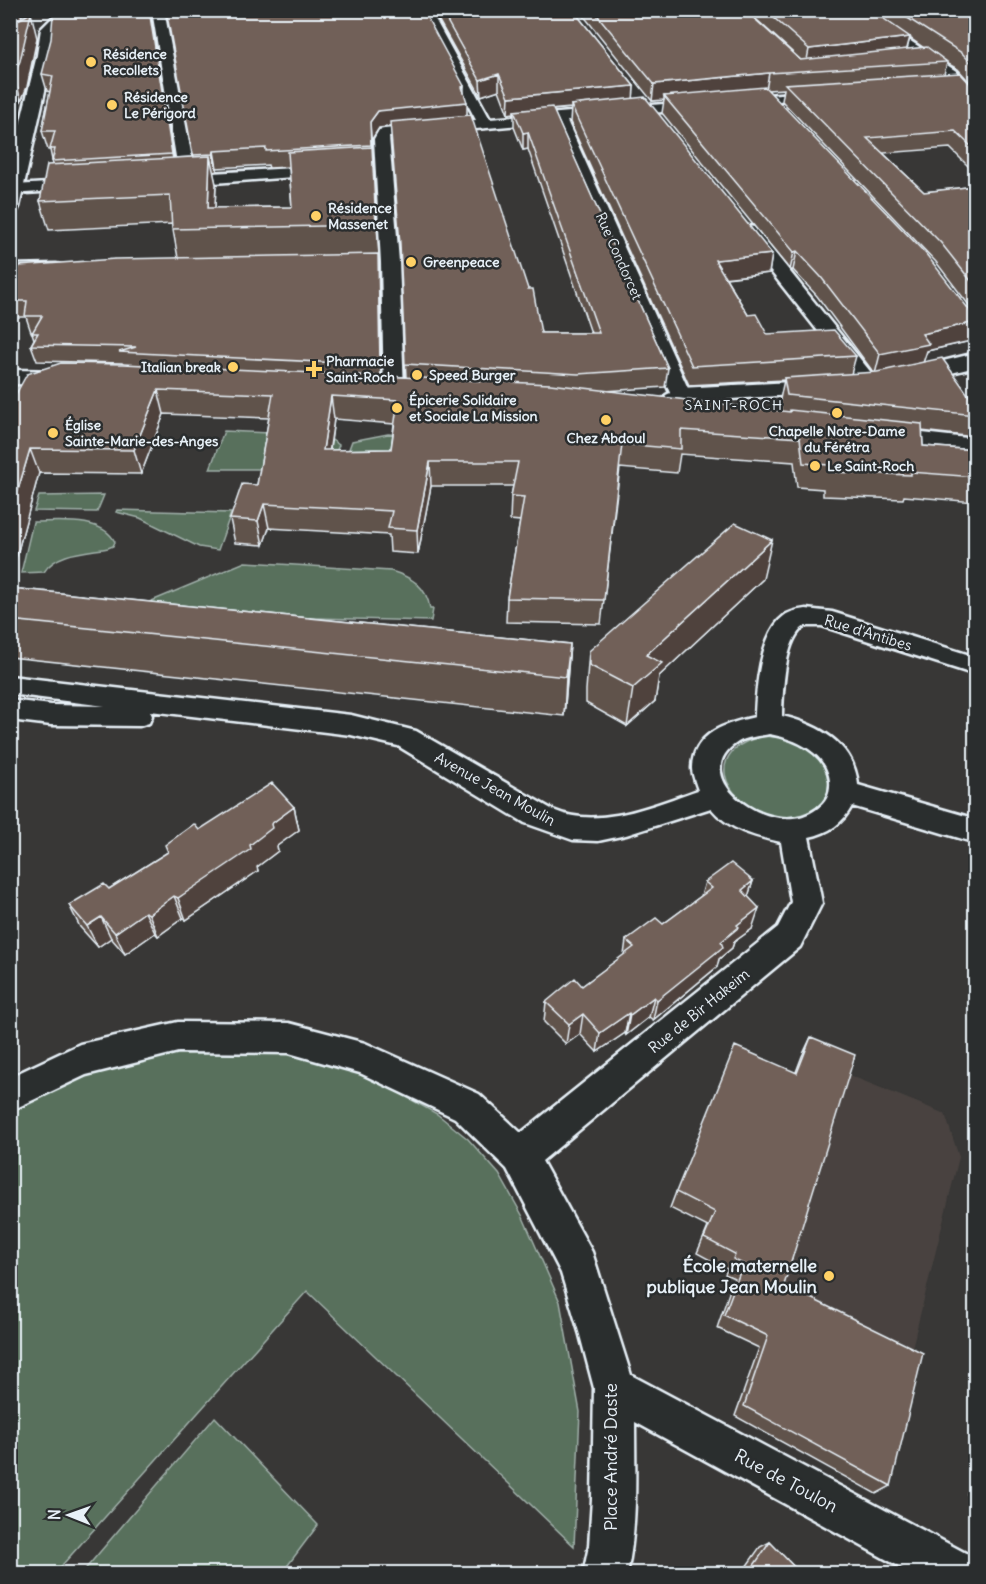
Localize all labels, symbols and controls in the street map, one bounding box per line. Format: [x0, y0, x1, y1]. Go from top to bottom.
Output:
place label: Résidence Recollets [103, 45, 167, 79]
marker: Résidence Recollets [84, 55, 98, 69]
place label: Résidence Le Périgord [124, 88, 197, 122]
marker: Résidence Le Périgord [105, 98, 119, 112]
place label: Résidence Massenet [328, 199, 392, 233]
marker: Résidence Massenet [309, 209, 323, 223]
street label: Rue Condorcet [592, 210, 646, 303]
place label: Greenpeace [423, 253, 500, 271]
marker: Greenpeace [404, 255, 418, 269]
place label: Pharmacie Saint-Roch [326, 352, 395, 386]
place label: Italian break [141, 358, 221, 376]
marker: Italian break [226, 360, 240, 374]
marker: Pharmacie Saint-Roch [307, 362, 321, 376]
place label: Speed Burger [429, 366, 516, 384]
marker: Speed Burger [410, 368, 424, 382]
place label: Épicerie Solidaire et Sociale La Mission [409, 391, 538, 425]
district label: SAINT-ROCH [684, 396, 784, 414]
marker: Épicerie Solidaire et Sociale La Mission [390, 401, 404, 415]
marker: Chapelle Notre-Dame du Férétra [830, 406, 844, 420]
marker: Chez Abdoul [599, 413, 613, 427]
place label: Église Sainte-Marie-des-Anges [65, 416, 219, 450]
place label: Chapelle Notre-Dame du Férétra [769, 422, 906, 456]
marker: Église Sainte-Marie-des-Anges [46, 426, 60, 440]
place label: Chez Abdoul [567, 429, 646, 447]
place label: Le Saint-Roch [827, 457, 914, 475]
marker: Le Saint-Roch [808, 459, 822, 473]
street label: Rue d'Antibes [822, 610, 914, 655]
street label: Avenue Jean Moulin [432, 748, 559, 830]
street label: Rue de Bir Hakeim [644, 964, 753, 1057]
place label: École maternelle publique Jean Moulin [646, 1254, 818, 1298]
marker: École maternelle publique Jean Moulin [822, 1269, 836, 1283]
street label: Place André Daste [599, 1383, 622, 1531]
street label: Rue de Toulon [731, 1444, 842, 1517]
north arrow [39, 1485, 99, 1545]
text: N [44, 1509, 64, 1520]

